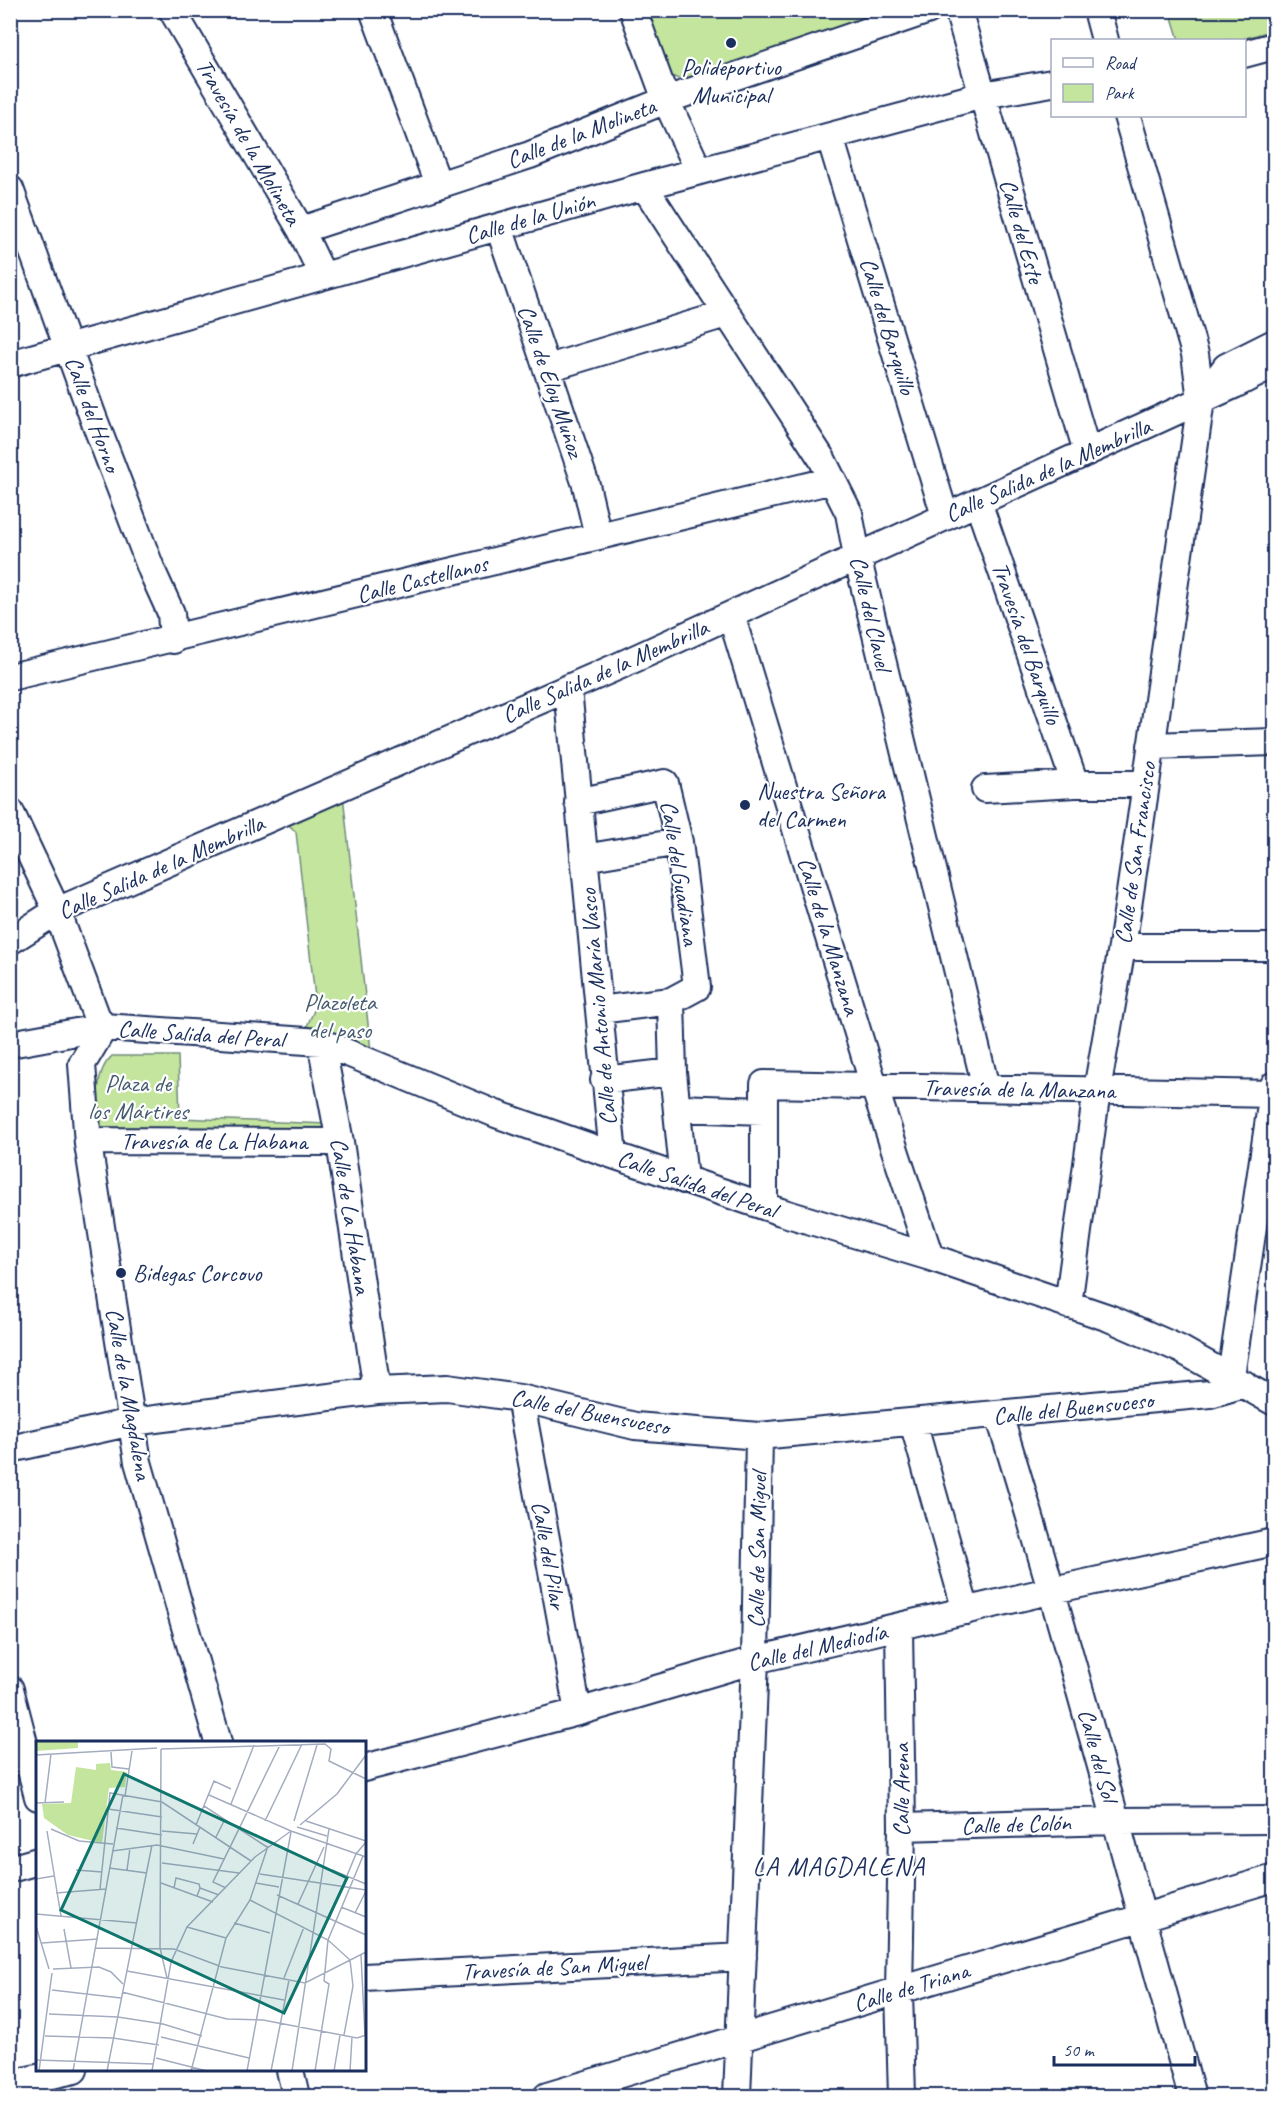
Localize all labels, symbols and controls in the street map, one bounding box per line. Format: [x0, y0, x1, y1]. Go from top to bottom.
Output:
marker: Polideportivo Municipal [724, 36, 738, 50]
legend [1051, 39, 1246, 117]
place label: Polideportivo Municipal [681, 52, 782, 110]
text: Road [1105, 52, 1138, 74]
street label: Travesía de la Molineta [189, 54, 309, 232]
text: Park [1105, 82, 1135, 104]
street label: Calle de la Molineta [502, 90, 661, 175]
street label: Calle del Este [993, 175, 1052, 289]
street label: Calle de la Unión [462, 185, 599, 251]
street label: Calle del Barquillo [853, 254, 923, 399]
street label: Calle de Eloy Muñoz [511, 301, 592, 463]
street label: Calle del Horno [58, 352, 129, 478]
street label: Calle Salida de la Membrilla [940, 410, 1157, 529]
street label: Calle Castellanos [353, 548, 492, 610]
street label: Calle del Clavel [843, 553, 900, 677]
street label: Travesía del Barquillo [985, 558, 1069, 730]
street label: Calle Salida de la Membrilla [497, 611, 714, 730]
street label: Calle de San Francisco [1107, 759, 1163, 946]
place label: Nuestra Señora del Carmen [757, 776, 886, 834]
marker: Nuestra Señora del Carmen [738, 798, 752, 812]
street label: Calle del Guadiana [654, 799, 706, 949]
street label: Calle Salida de la Membrilla [53, 807, 270, 926]
street label: Calle de la Manzana [791, 854, 868, 1020]
street label: Calle de Antonio María Vasco [573, 886, 623, 1127]
park label: Plazoleta del paso [304, 987, 378, 1045]
street label: Calle Salida del Peral [117, 1013, 289, 1055]
park label: Plaza de los Mártires [88, 1068, 191, 1126]
street label: Travesía de la Manzana [923, 1072, 1117, 1106]
street label: Travesía de La Habana [121, 1126, 309, 1156]
street label: Calle de La Habana [324, 1136, 378, 1298]
street label: Calle Salida del Peral [613, 1143, 784, 1227]
place label: Bidegas Corcovo [133, 1258, 263, 1288]
marker: Bidegas Corcovo [114, 1266, 128, 1280]
street label: Calle de la Magdalena [99, 1306, 159, 1484]
street label: Calle del Buensuceso [508, 1382, 674, 1443]
street label: Calle del Buensuceso [992, 1384, 1157, 1431]
street label: Calle de San Miguel [741, 1468, 773, 1628]
street label: Calle del Pilar [525, 1499, 574, 1614]
street label: Calle del Mediodía [744, 1616, 891, 1678]
street label: Calle del Sol [1071, 1705, 1126, 1808]
inset map [36, 1741, 366, 2071]
street label: Calle Arena [886, 1742, 916, 1837]
street label: Calle de Colón [961, 1807, 1073, 1841]
district label: LA MAGDALENA [752, 1850, 926, 1883]
street label: Travesía de San Miguel [461, 1947, 651, 1987]
street label: Calle de Triana [850, 1955, 974, 2019]
scale bar [1054, 2029, 1195, 2067]
text: 50 m [1063, 2039, 1096, 2061]

